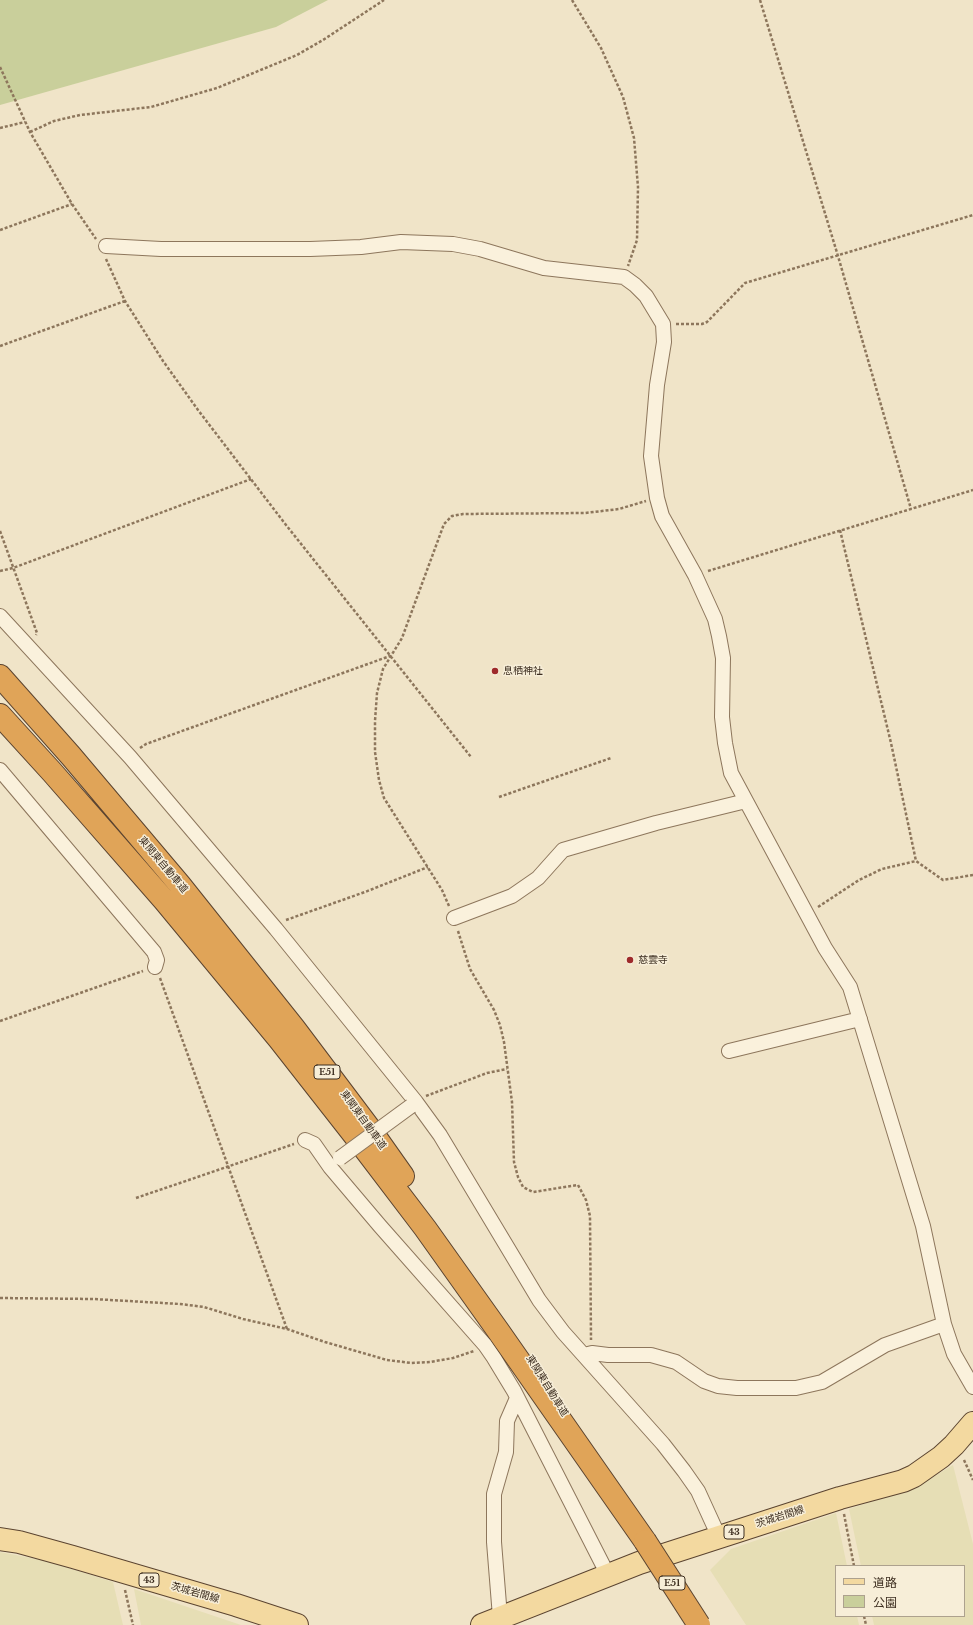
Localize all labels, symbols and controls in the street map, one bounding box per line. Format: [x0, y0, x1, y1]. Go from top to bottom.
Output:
place label: 息栖神社 [503, 665, 543, 677]
marker: 息栖神社 [490, 666, 500, 676]
street label: 東関東自動車道 [136, 834, 190, 896]
place label: 慈雲寺 [638, 954, 668, 966]
marker: 慈雲寺 [625, 955, 635, 965]
road number: E51 [314, 1065, 340, 1079]
street label: 東関東自動車道 [338, 1088, 388, 1152]
street label: 東関東自動車道 [523, 1353, 571, 1419]
street label: 茨城岩間線 [754, 1504, 806, 1530]
road number: 43 [724, 1525, 744, 1539]
legend [835, 1565, 965, 1617]
road number: 43 [139, 1573, 159, 1587]
text: 道路 [873, 1575, 897, 1590]
road number: E51 [659, 1576, 685, 1590]
street label: 茨城岩間線 [169, 1580, 221, 1606]
text: 公園 [873, 1595, 897, 1610]

